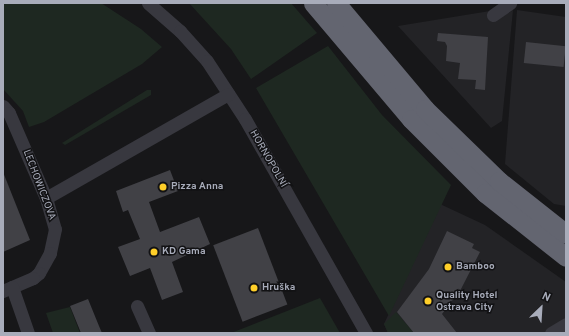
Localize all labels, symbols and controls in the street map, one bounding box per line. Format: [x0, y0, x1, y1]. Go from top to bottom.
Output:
street label: HORNOPOLNÍ [247, 128, 289, 190]
street label: LECHOWICZOVA [20, 148, 58, 222]
place label: Pizza Anna [171, 181, 224, 193]
marker: Pizza Anna [158, 182, 168, 192]
place label: KD Gama [162, 246, 205, 258]
marker: KD Gama [149, 247, 159, 257]
place label: Bamboo [456, 261, 495, 273]
marker: Bamboo [443, 262, 453, 272]
place label: Hruška [262, 282, 295, 294]
marker: Hruška [249, 283, 259, 293]
north arrow [521, 288, 561, 328]
place label: Quality Hotel Ostrava City [436, 289, 498, 312]
text: N [540, 289, 553, 305]
marker: Quality Hotel Ostrava City [423, 296, 433, 306]

